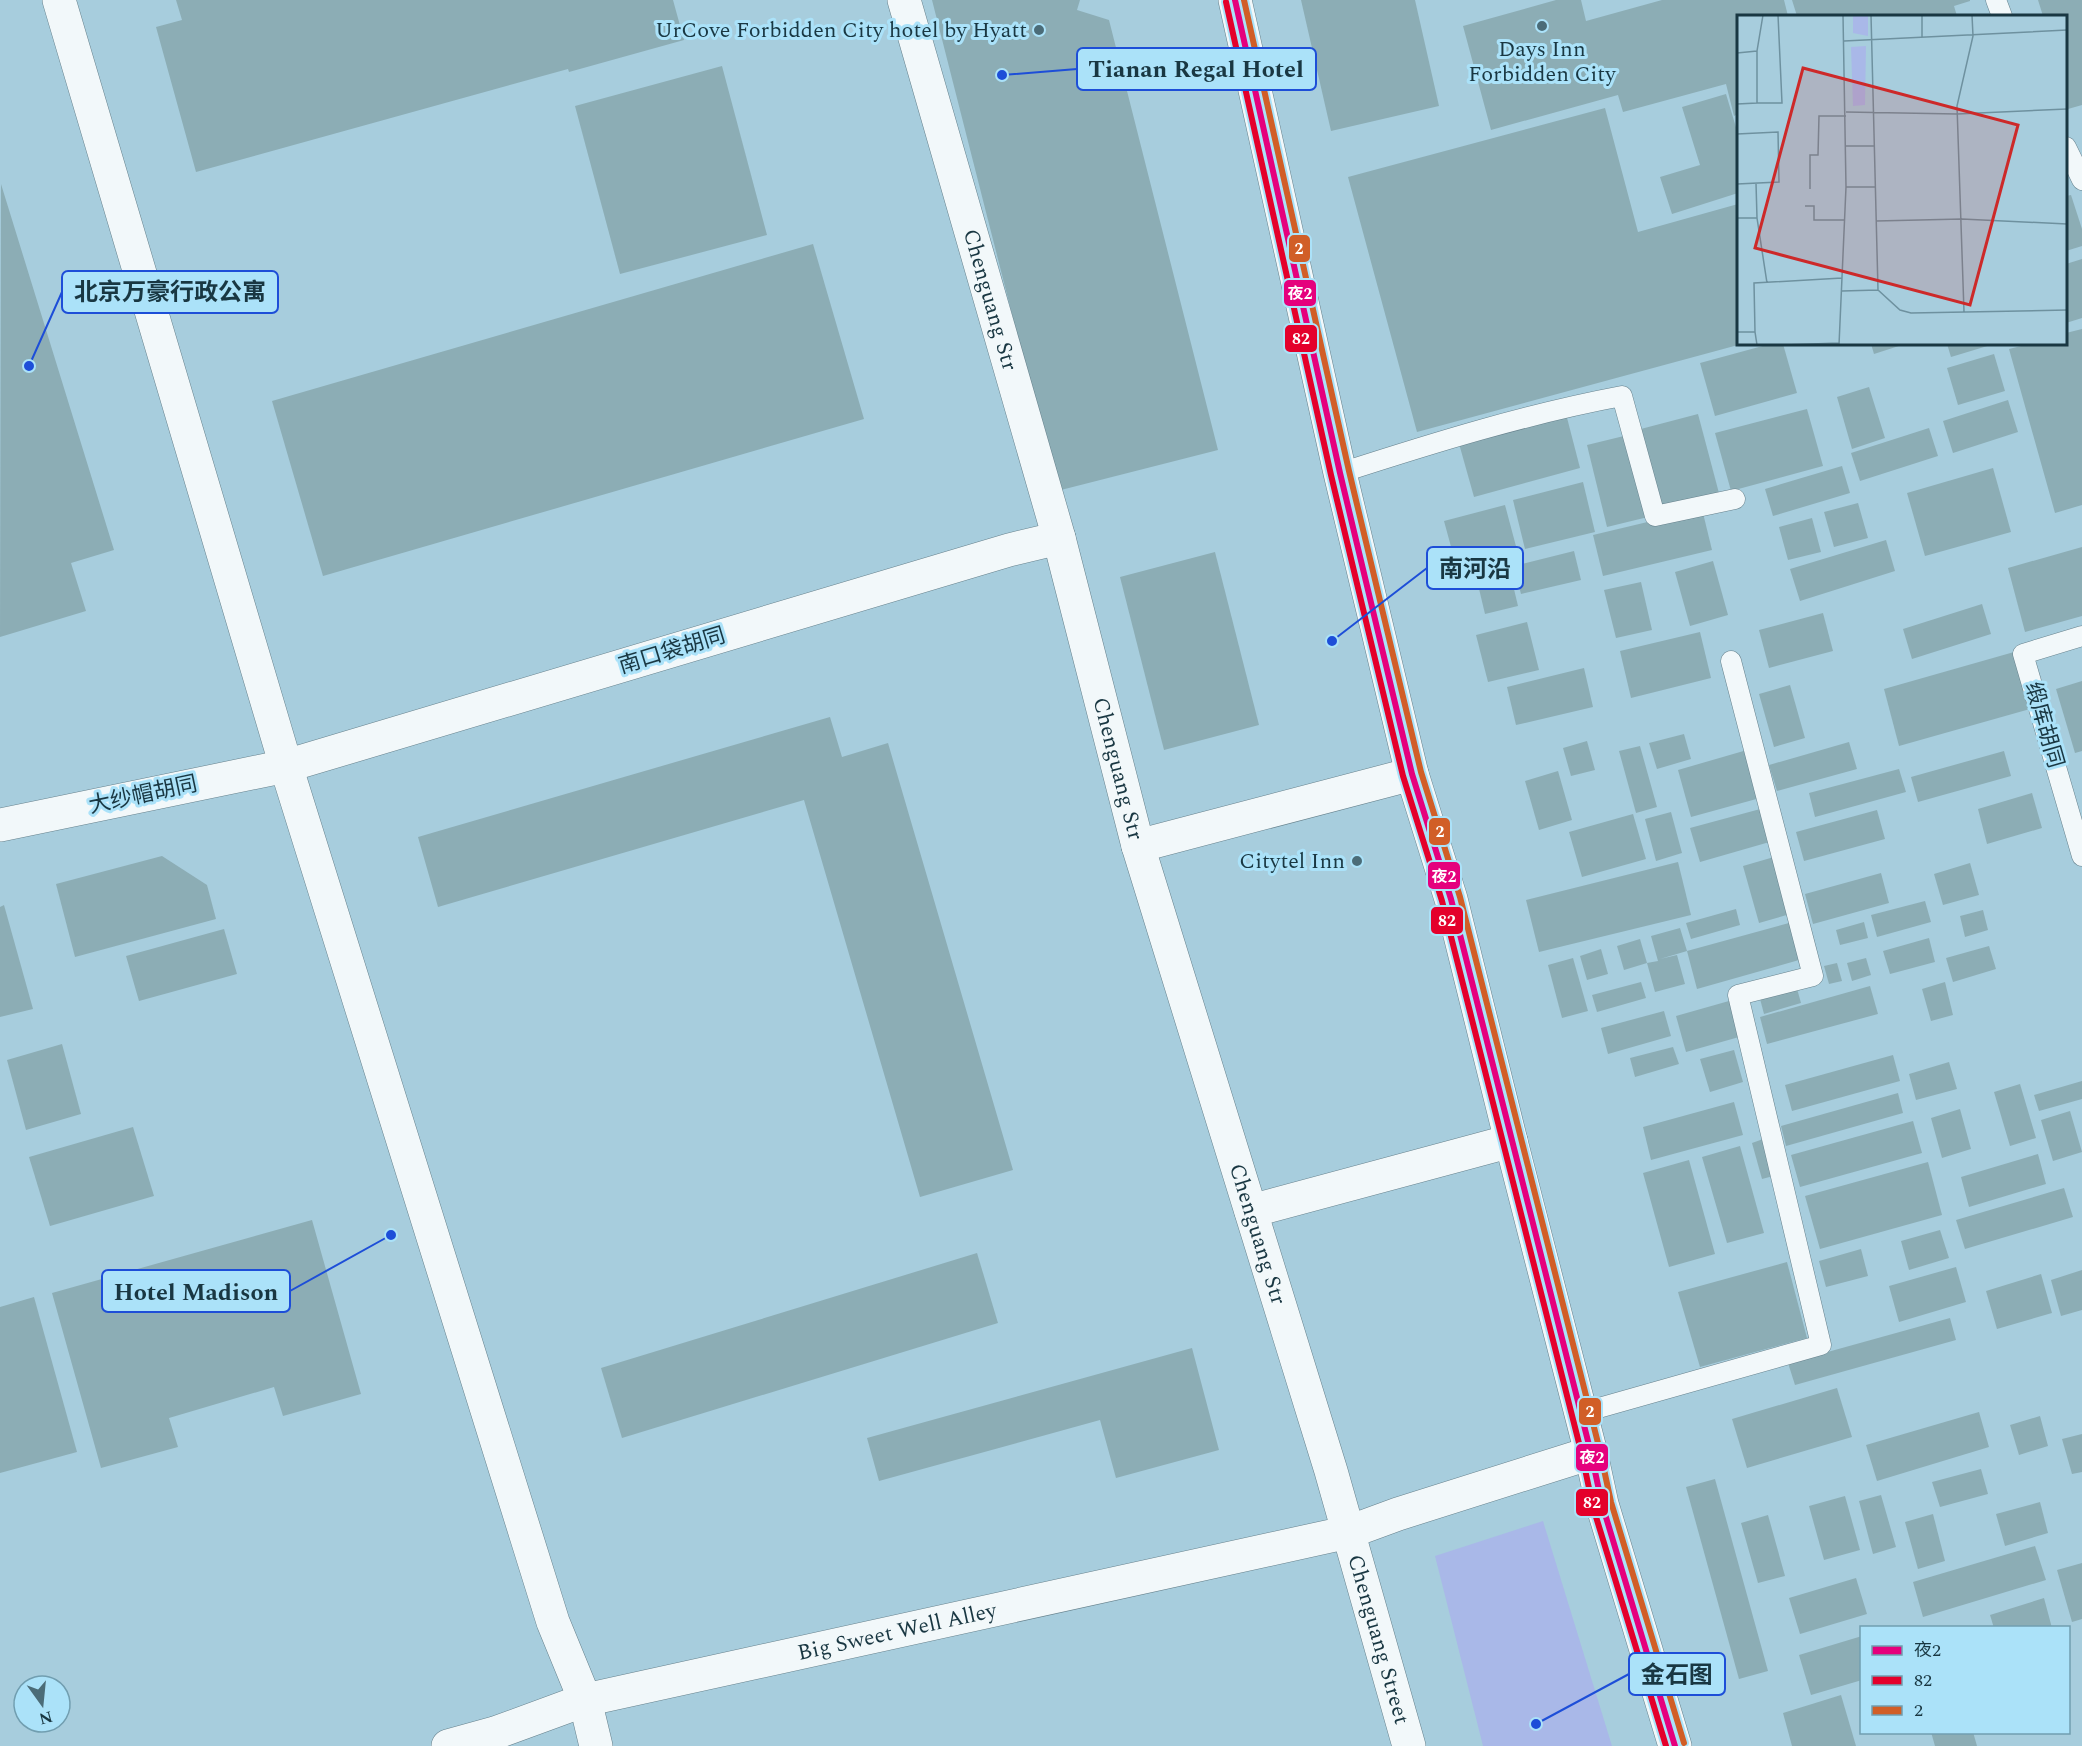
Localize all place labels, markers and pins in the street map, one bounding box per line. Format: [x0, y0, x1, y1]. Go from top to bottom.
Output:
place label: UrCove Forbidden City hotel by Hyatt [655, 14, 1027, 47]
marker: Days Inn Forbidden City [1535, 19, 1549, 33]
marker: UrCove Forbidden City hotel by Hyatt [1032, 23, 1046, 37]
place label: Days Inn Forbidden City [1468, 33, 1617, 91]
callout: Tianan Regal Hotel [1077, 48, 1316, 90]
callout: 北京万豪行政公寓 [62, 271, 278, 313]
callout: 南河沿 [1427, 547, 1523, 589]
place label: Citytel Inn [1239, 845, 1345, 878]
marker: Citytel Inn [1350, 854, 1364, 868]
callout: Hotel Madison [102, 1270, 290, 1312]
callout: 金石图 [1629, 1653, 1725, 1695]

